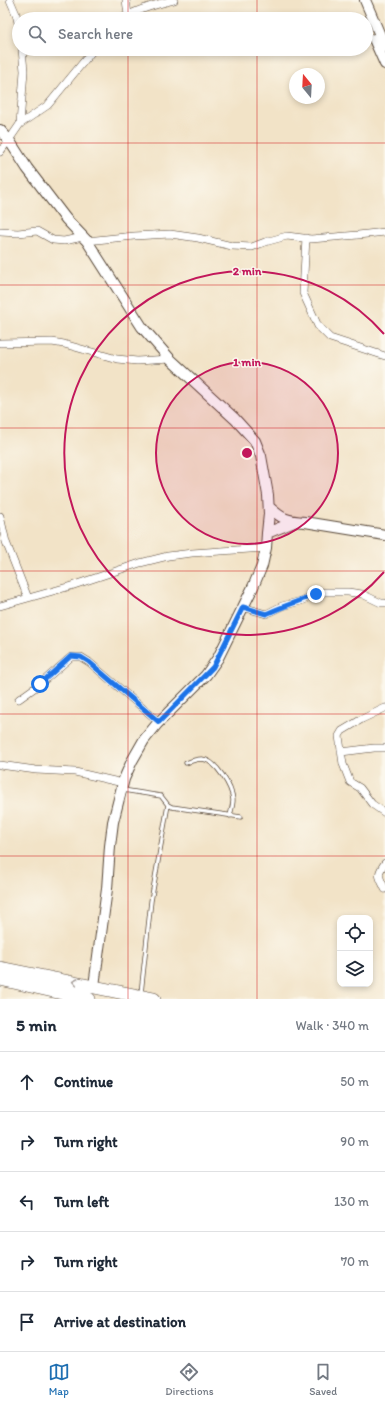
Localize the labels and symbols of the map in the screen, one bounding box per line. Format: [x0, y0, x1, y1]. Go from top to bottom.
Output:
north arrow [289, 68, 325, 104]
text: 2 min [233, 264, 262, 278]
text: 1 min [233, 355, 262, 369]
centre of rings [240, 446, 254, 460]
route end [307, 585, 325, 603]
route start [31, 675, 49, 693]
one-way arrow [72, 979, 78, 987]

